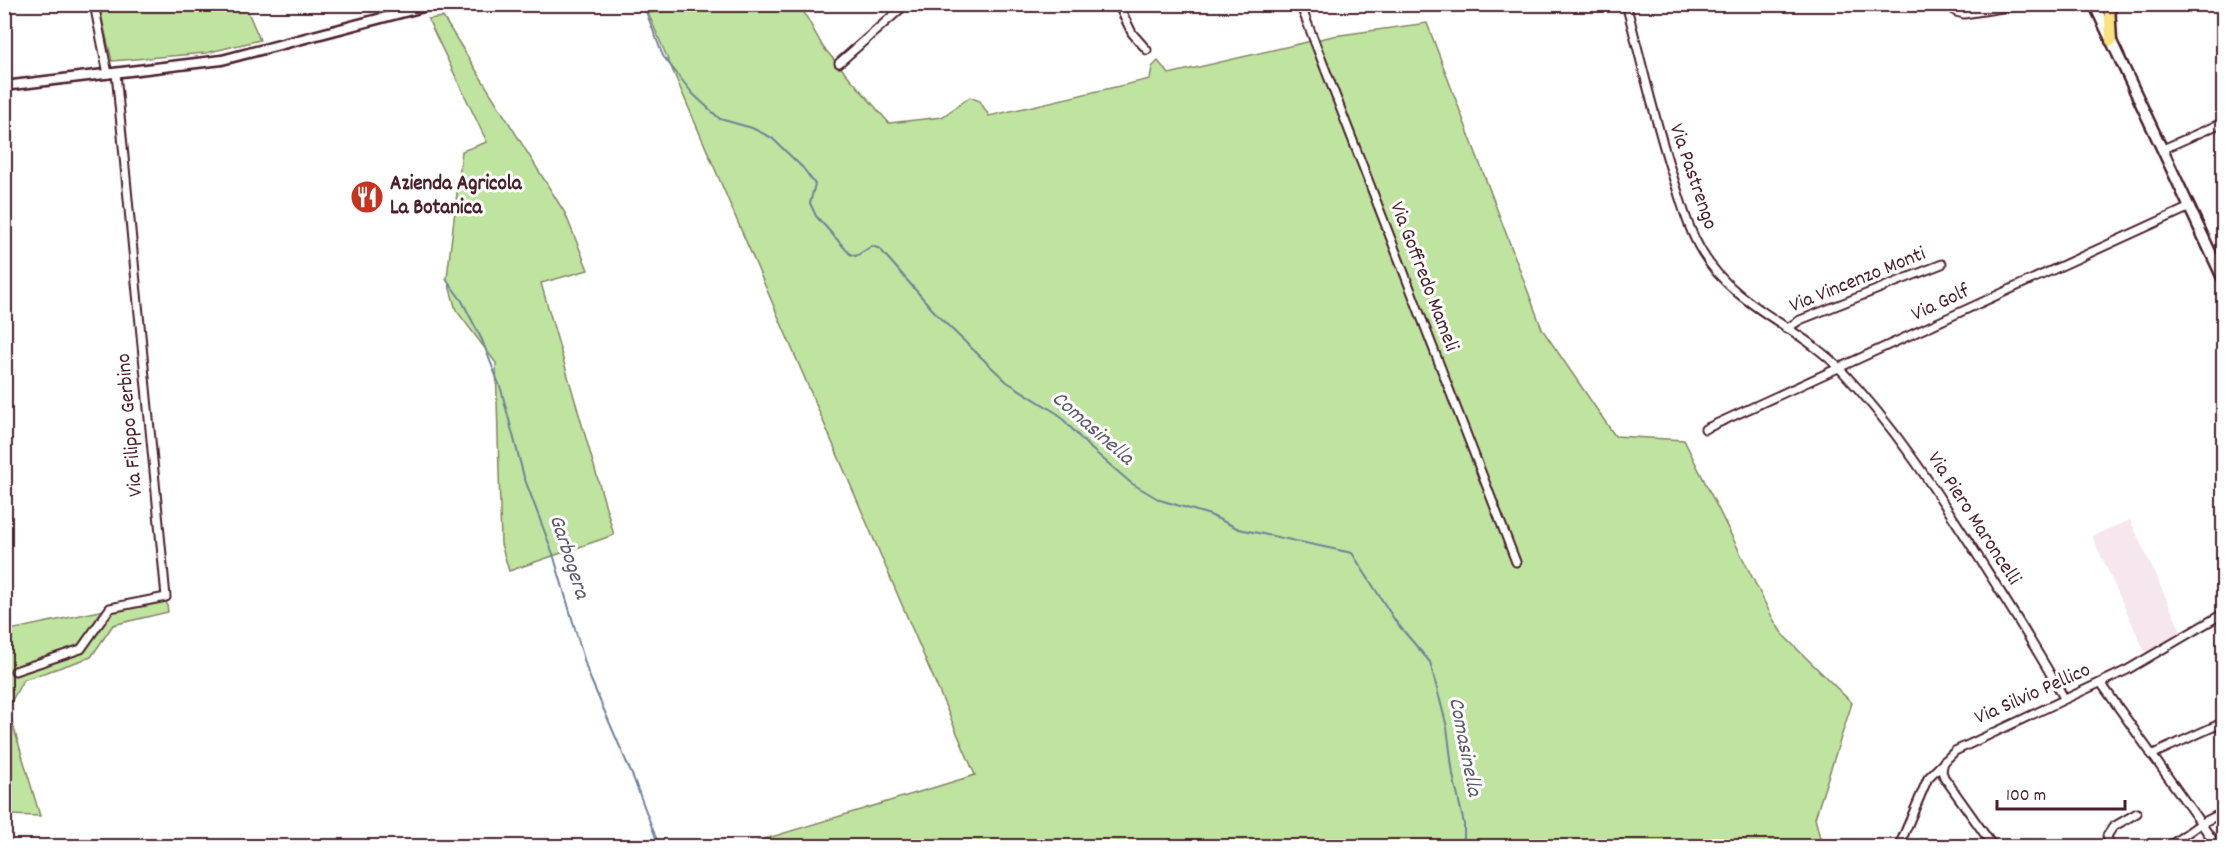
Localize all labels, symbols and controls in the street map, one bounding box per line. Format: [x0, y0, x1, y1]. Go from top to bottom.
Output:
street label: Via Pastrengo [1660, 120, 1724, 234]
place label: Azienda Agricola La Botanica [390, 170, 523, 224]
restaurant icon: Azienda Agricola La Botanica [349, 179, 385, 215]
street label: Via Goffredo Mameli [1381, 198, 1465, 356]
street label: Via Vincenzo Monti [1785, 240, 1931, 322]
street label: Via Golf [1907, 277, 1976, 330]
street label: Via Filippo Gerbino [110, 352, 152, 498]
water label: Comasinella [1044, 384, 1141, 475]
street label: Via Piero Maroncelli [1919, 446, 2028, 592]
water label: Garbogera [540, 511, 597, 605]
street label: Via Silvio Pellico [1970, 656, 2096, 734]
water label: Comasinella [1439, 695, 1489, 801]
scale bar [1997, 773, 2124, 811]
text: 100 m [2006, 784, 2046, 809]

